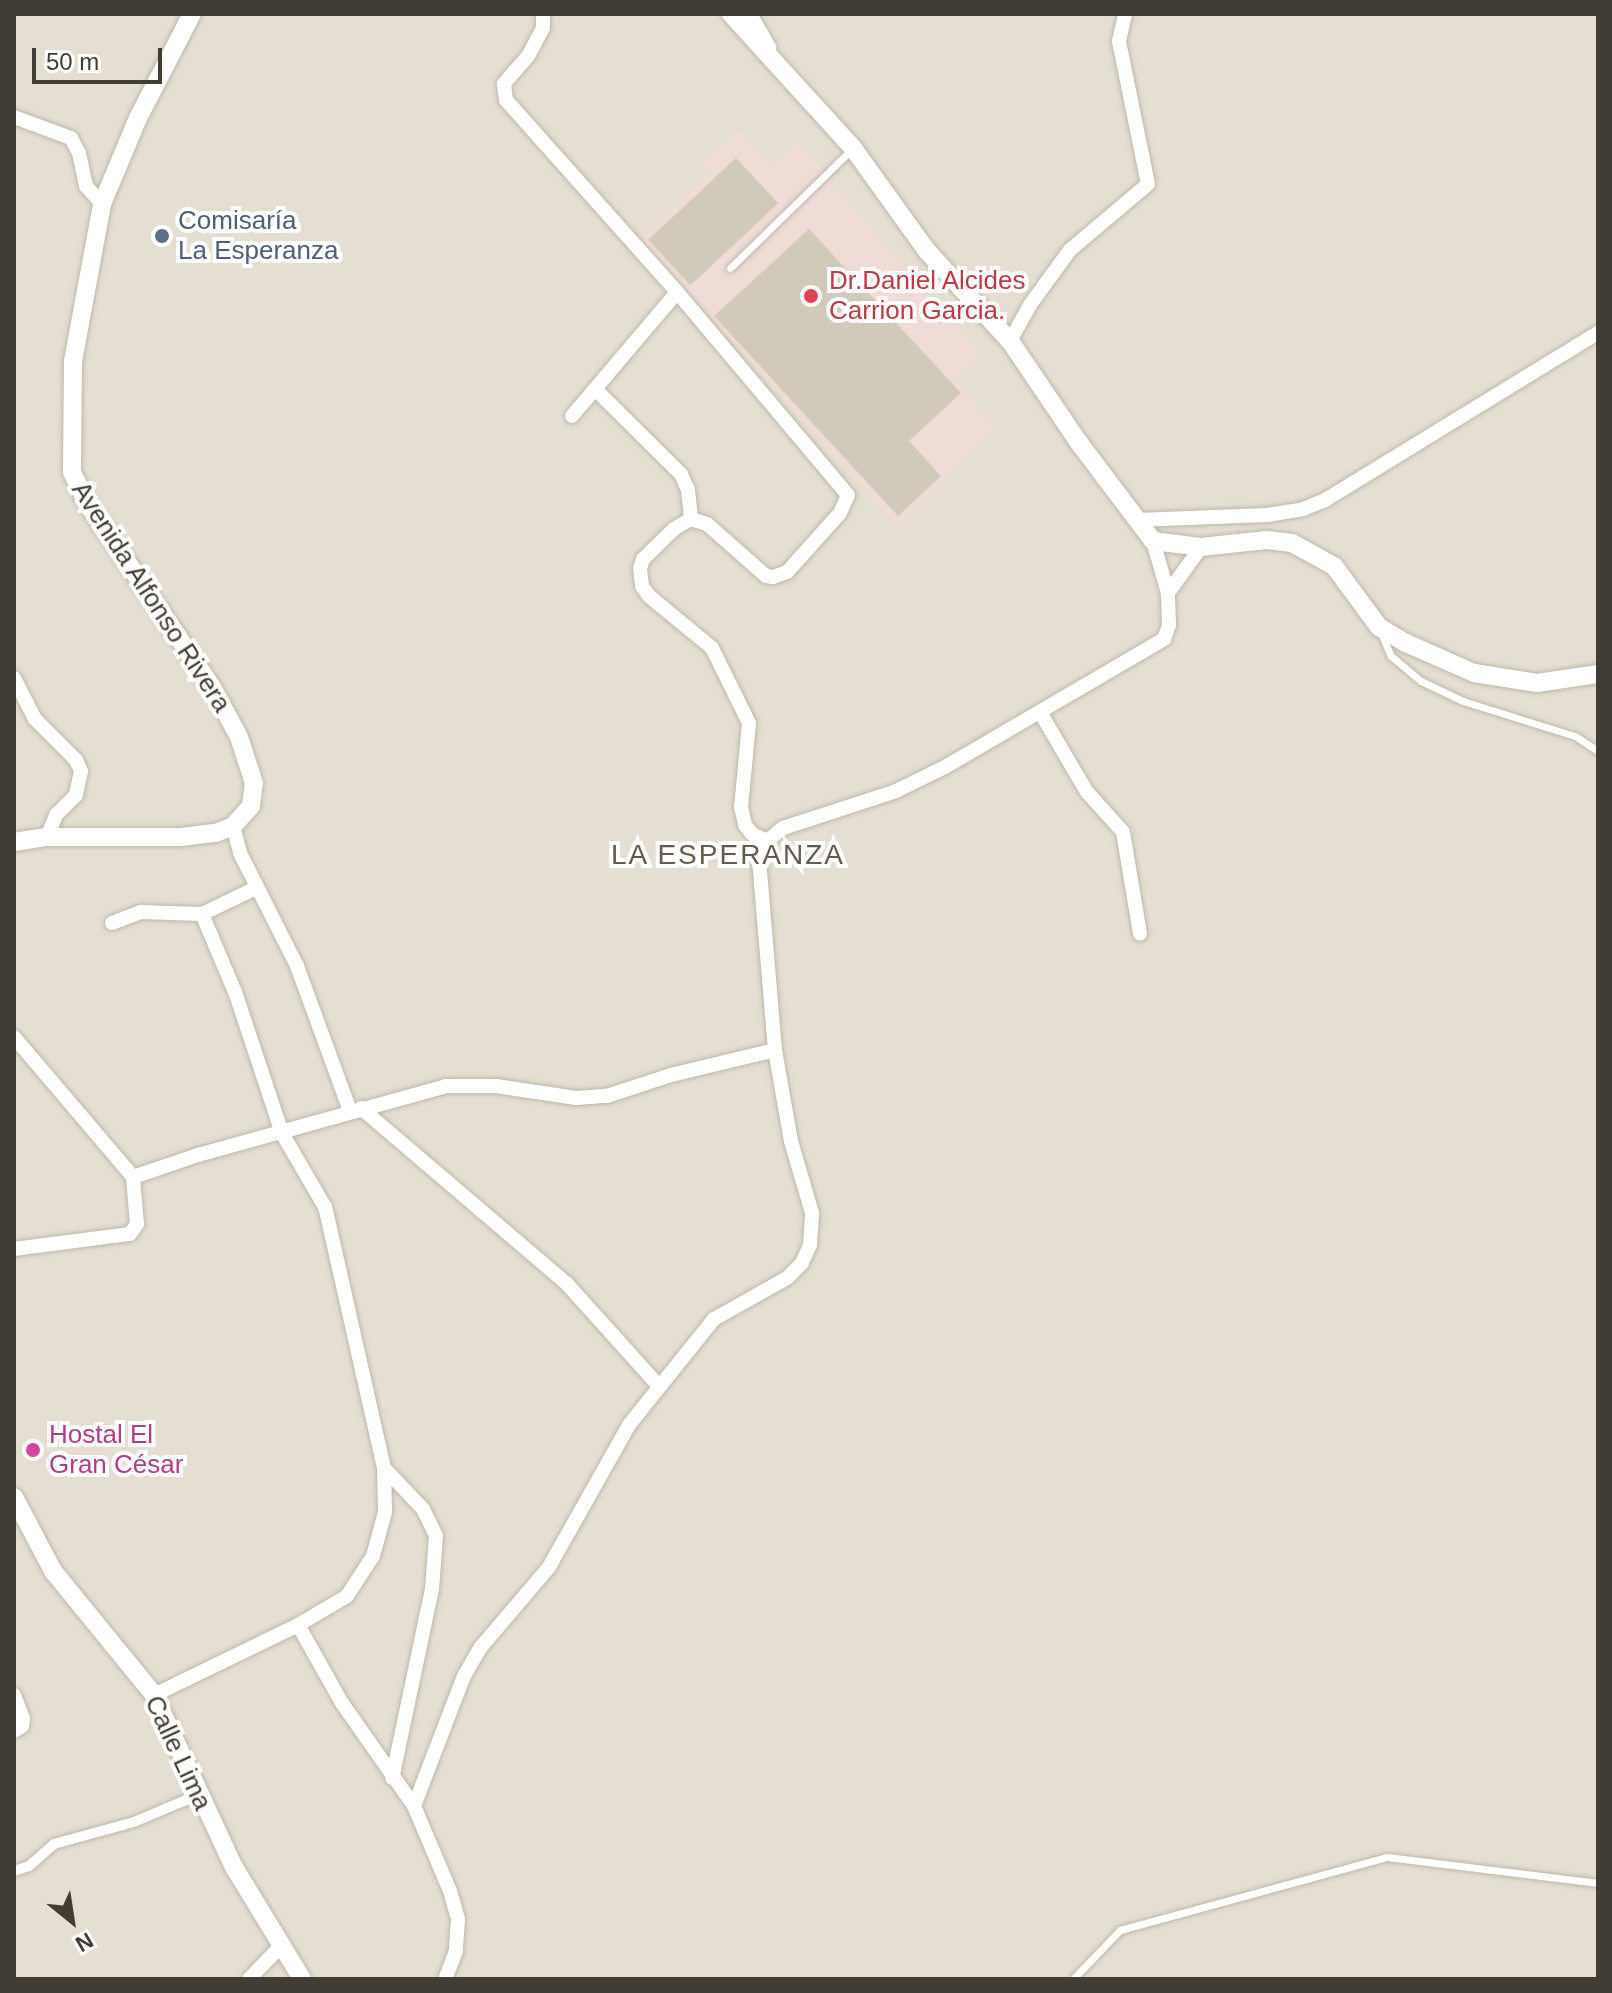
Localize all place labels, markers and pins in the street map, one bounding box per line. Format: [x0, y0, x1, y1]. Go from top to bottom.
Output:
place label: Comisaría La Esperanza [178, 205, 338, 266]
marker: Comisaría La Esperanza [153, 227, 171, 245]
place label: Dr.Daniel Alcides Carrion Garcia. [829, 265, 1027, 326]
marker: Dr.Daniel Alcides Carrion Garcia. [800, 285, 822, 307]
place label: Hostal El Gran César [49, 1419, 183, 1480]
marker: Hostal El Gran César [24, 1441, 42, 1459]

